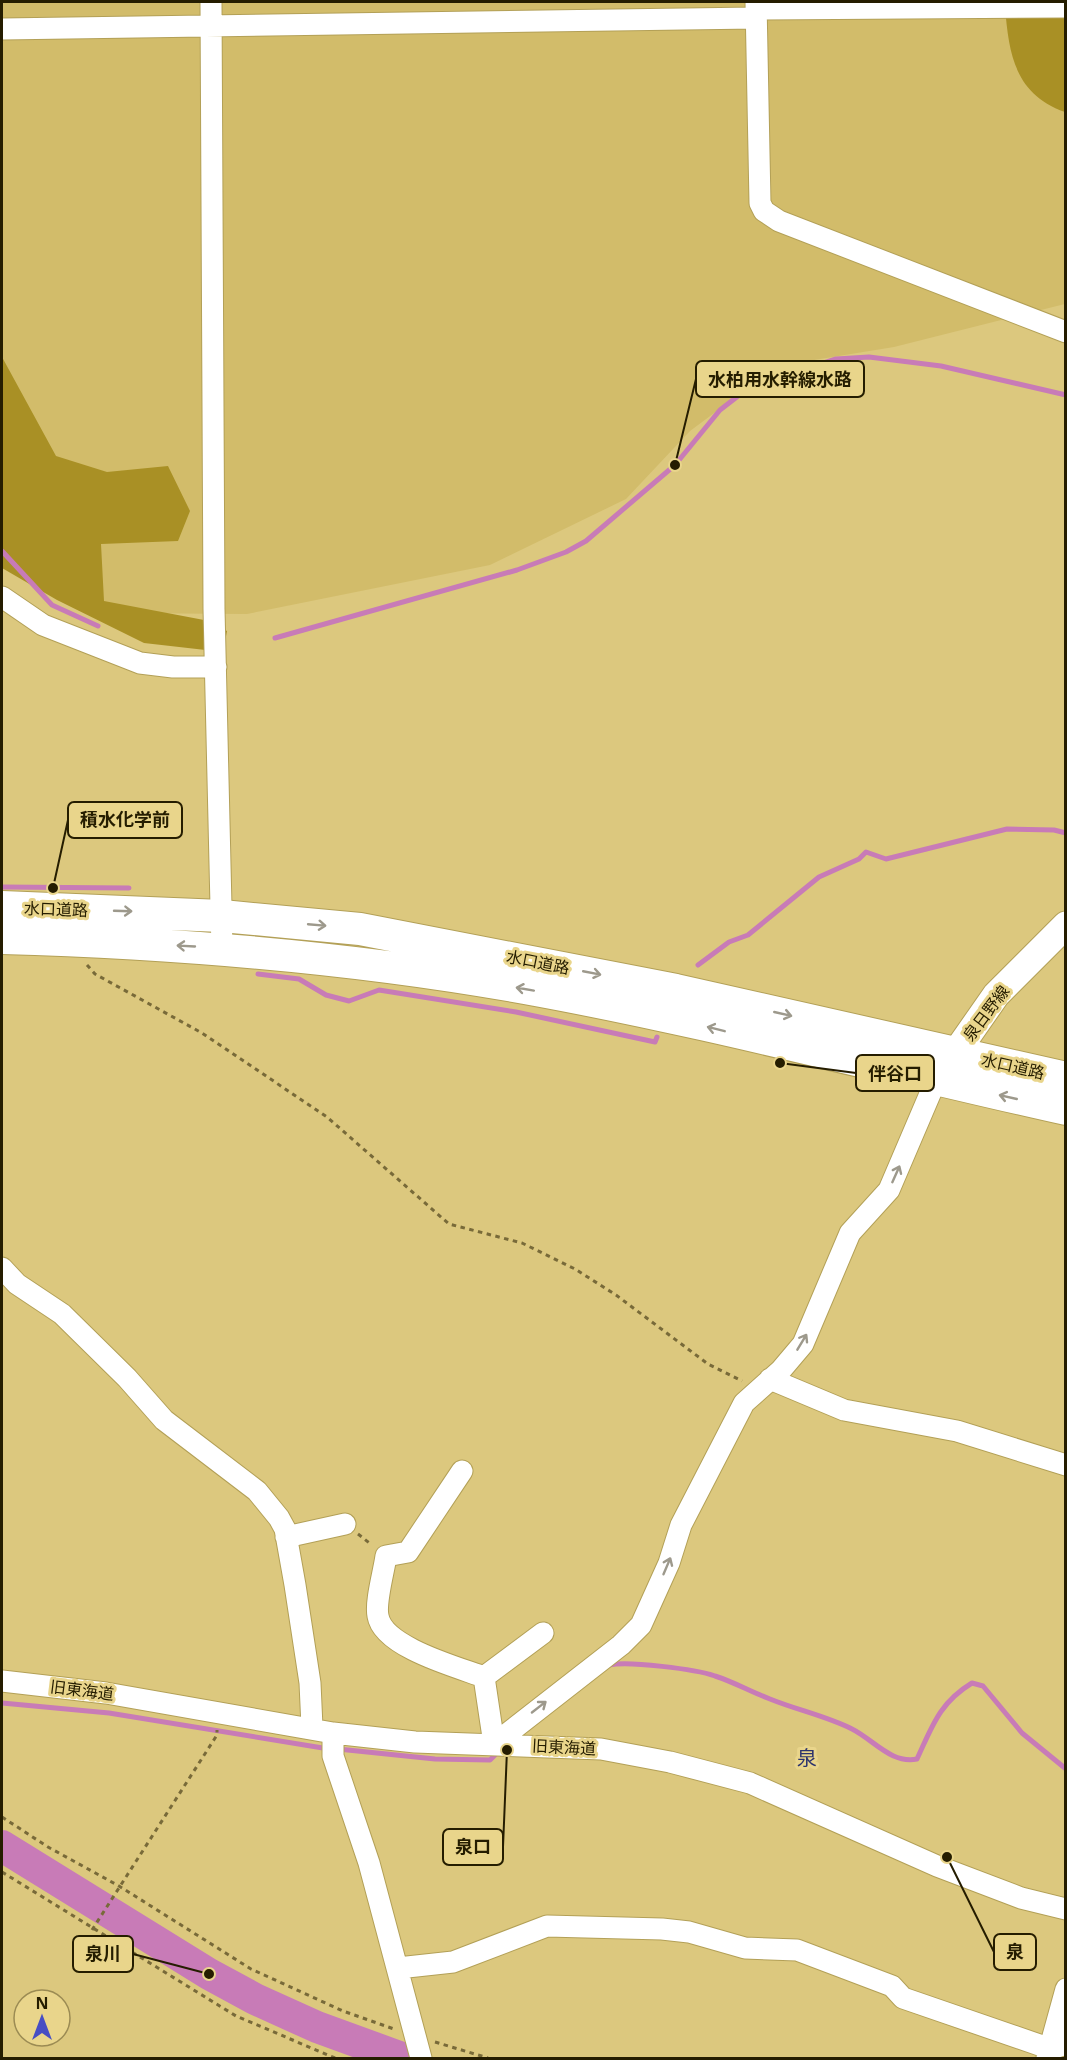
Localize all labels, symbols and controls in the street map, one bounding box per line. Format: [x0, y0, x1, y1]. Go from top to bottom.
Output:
callout: 水柏用水幹線水路 [696, 361, 864, 397]
text: 水柏用水幹線水路 [708, 367, 852, 391]
callout: 積水化学前 [68, 802, 182, 838]
text: 積水化学前 [80, 807, 170, 831]
street label: 水口道路 [24, 897, 88, 921]
one-way arrow [112, 905, 132, 916]
one-way arrow [307, 920, 327, 931]
one-way arrow [177, 941, 197, 952]
street label: 水口道路 [504, 945, 572, 979]
one-way arrow [582, 968, 601, 979]
street label: 泉日野線 [958, 981, 1014, 1045]
one-way arrow [516, 983, 536, 994]
one-way arrow [773, 1008, 792, 1020]
one-way arrow [707, 1022, 726, 1034]
street label: 水口道路 [979, 1048, 1047, 1084]
callout: 伴谷口 [856, 1055, 934, 1091]
text: 伴谷口 [868, 1061, 922, 1085]
one-way arrow [999, 1090, 1018, 1102]
one-way arrow [891, 1165, 902, 1183]
one-way arrow [797, 1334, 809, 1351]
one-way arrow [662, 1558, 673, 1576]
street label: 旧東海道 [49, 1675, 115, 1705]
one-way arrow [531, 1700, 547, 1713]
street label: 旧東海道 [531, 1734, 597, 1760]
district label: 泉 [797, 1744, 817, 1771]
callout: 泉口 [443, 1829, 503, 1865]
text: 泉口 [455, 1834, 491, 1858]
callout: 泉 [994, 1934, 1036, 1970]
callout: 泉川 [73, 1936, 133, 1972]
text: 泉 [1006, 1939, 1024, 1963]
text: 泉川 [85, 1941, 121, 1965]
north arrow [12, 1988, 72, 2048]
text: N [35, 1992, 49, 2014]

